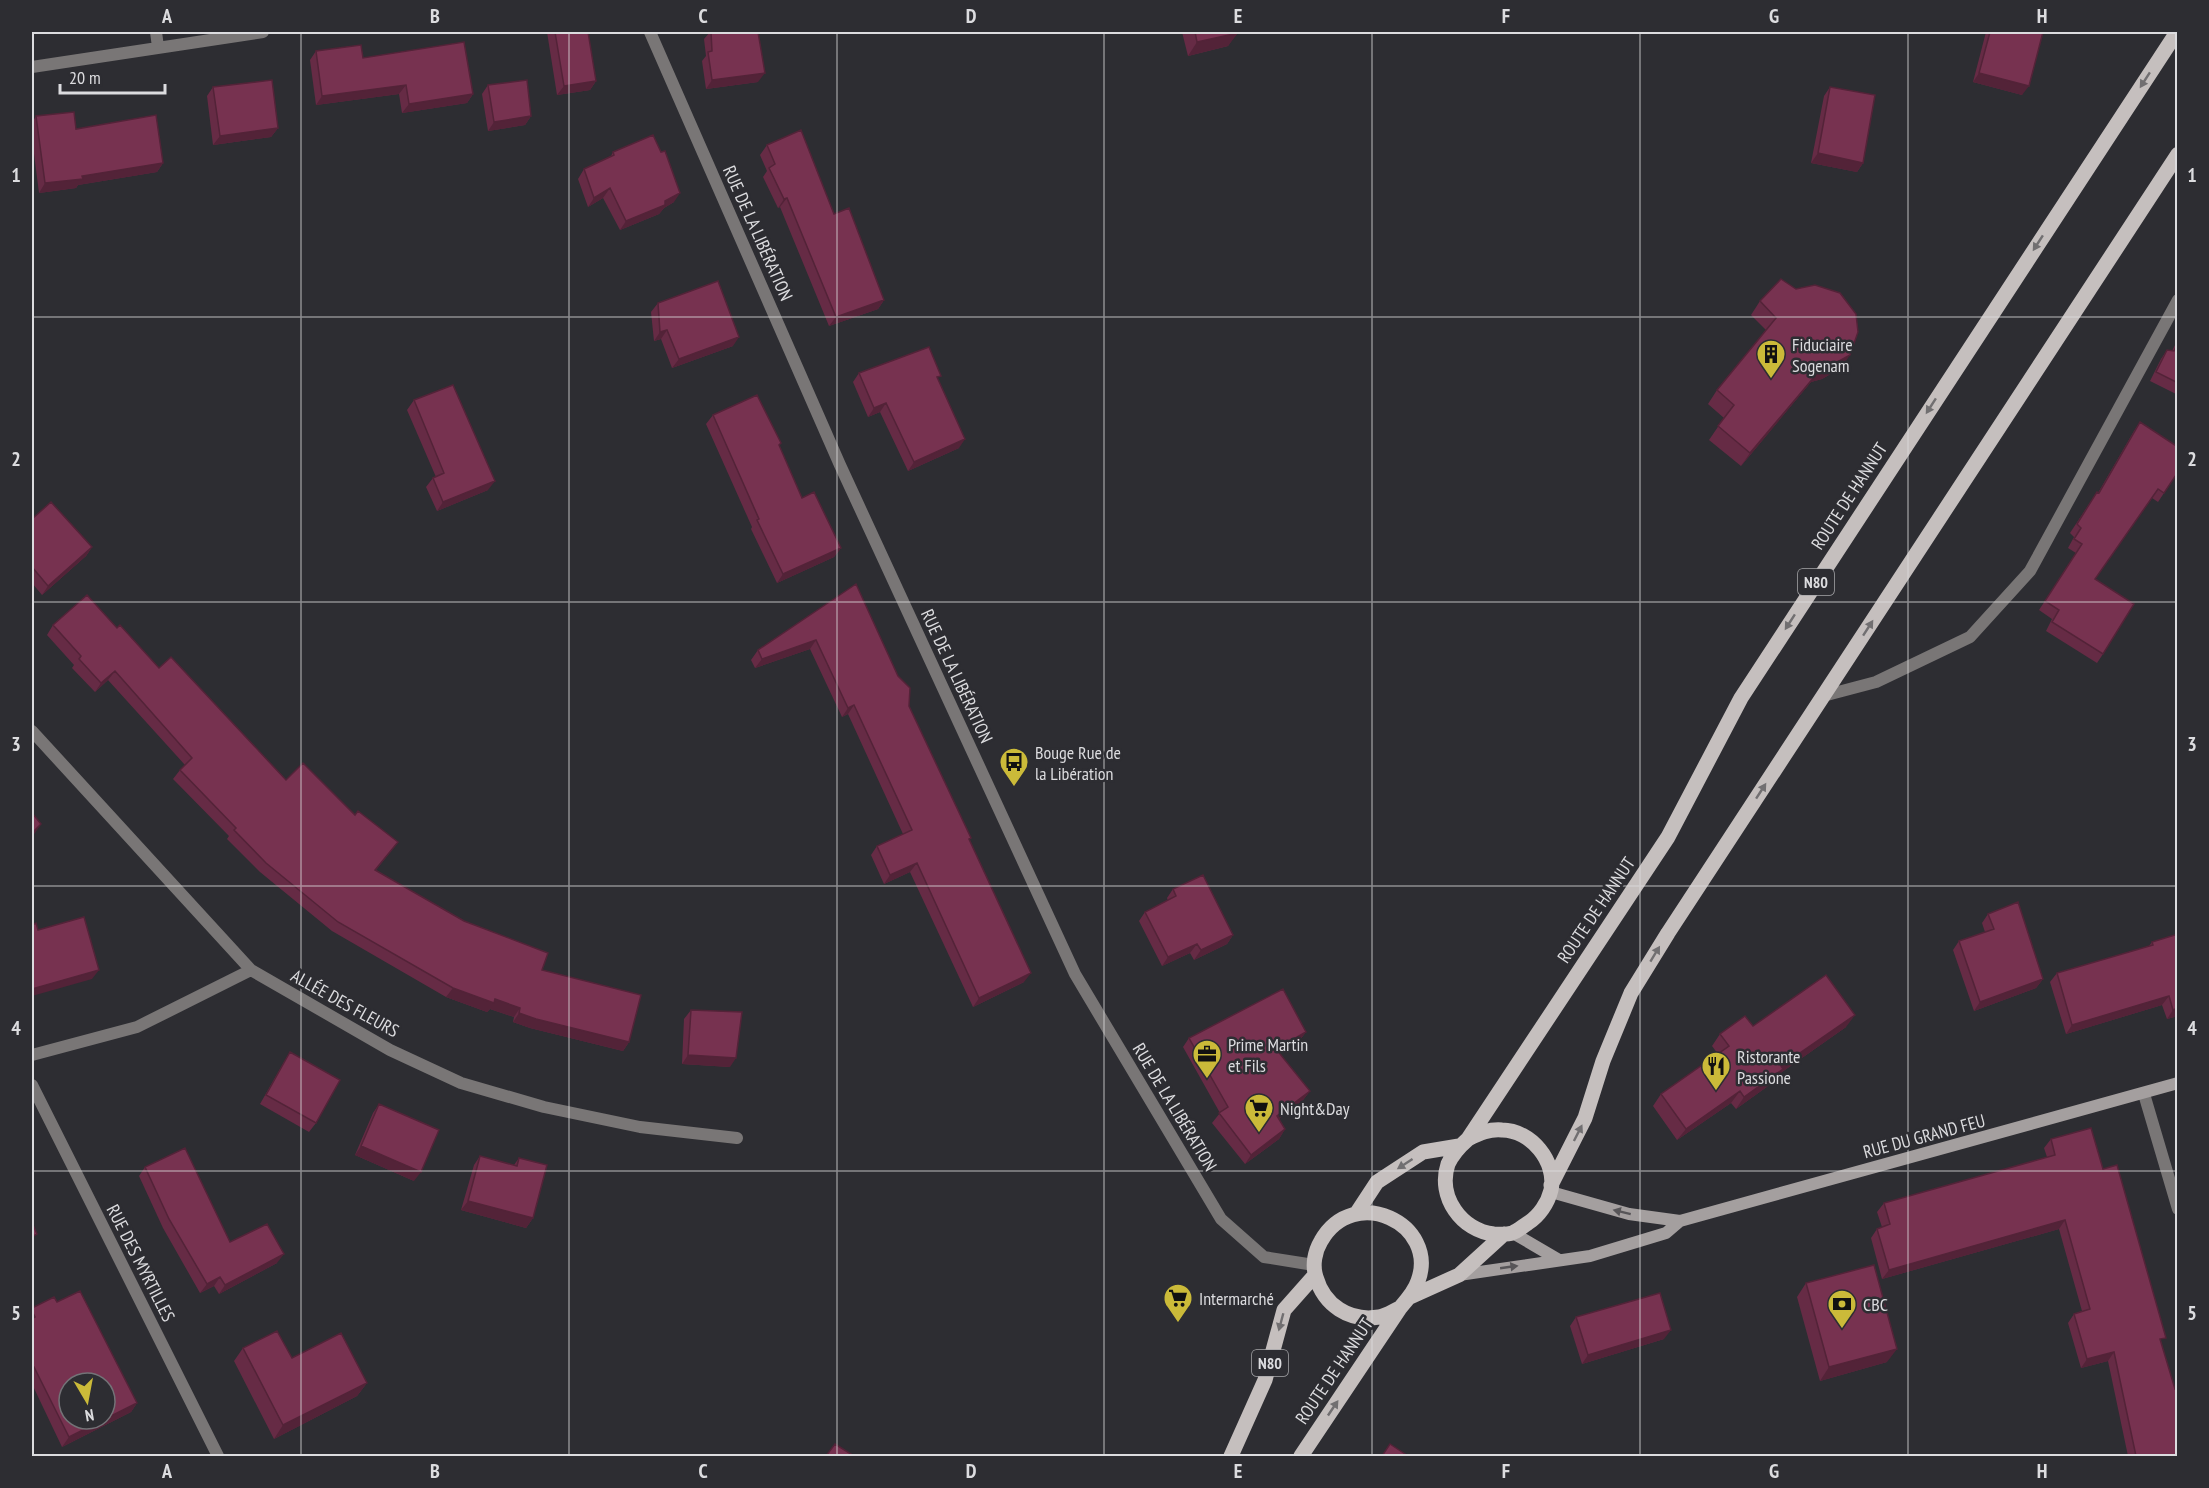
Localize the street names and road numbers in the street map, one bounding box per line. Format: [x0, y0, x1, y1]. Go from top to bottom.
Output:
street label: RUE DE LA LIBÉRATION [718, 162, 798, 304]
street label: ROUTE DE HANNUT [1806, 438, 1892, 554]
road number: N80 [1798, 569, 1834, 595]
street label: RUE DE LA LIBÉRATION [916, 605, 998, 747]
street label: ROUTE DE HANNUT [1552, 853, 1640, 967]
street label: ALLÉE DES FLEURS [287, 964, 403, 1042]
street label: RUE DE LA LIBÉRATION [1128, 1039, 1222, 1175]
street label: RUE DU GRAND FEU [1861, 1109, 1987, 1163]
street label: RUE DES MYRTILLES [102, 1201, 181, 1326]
street label: ROUTE DE HANNUT [1290, 1314, 1378, 1428]
road number: N80 [1252, 1350, 1288, 1376]

